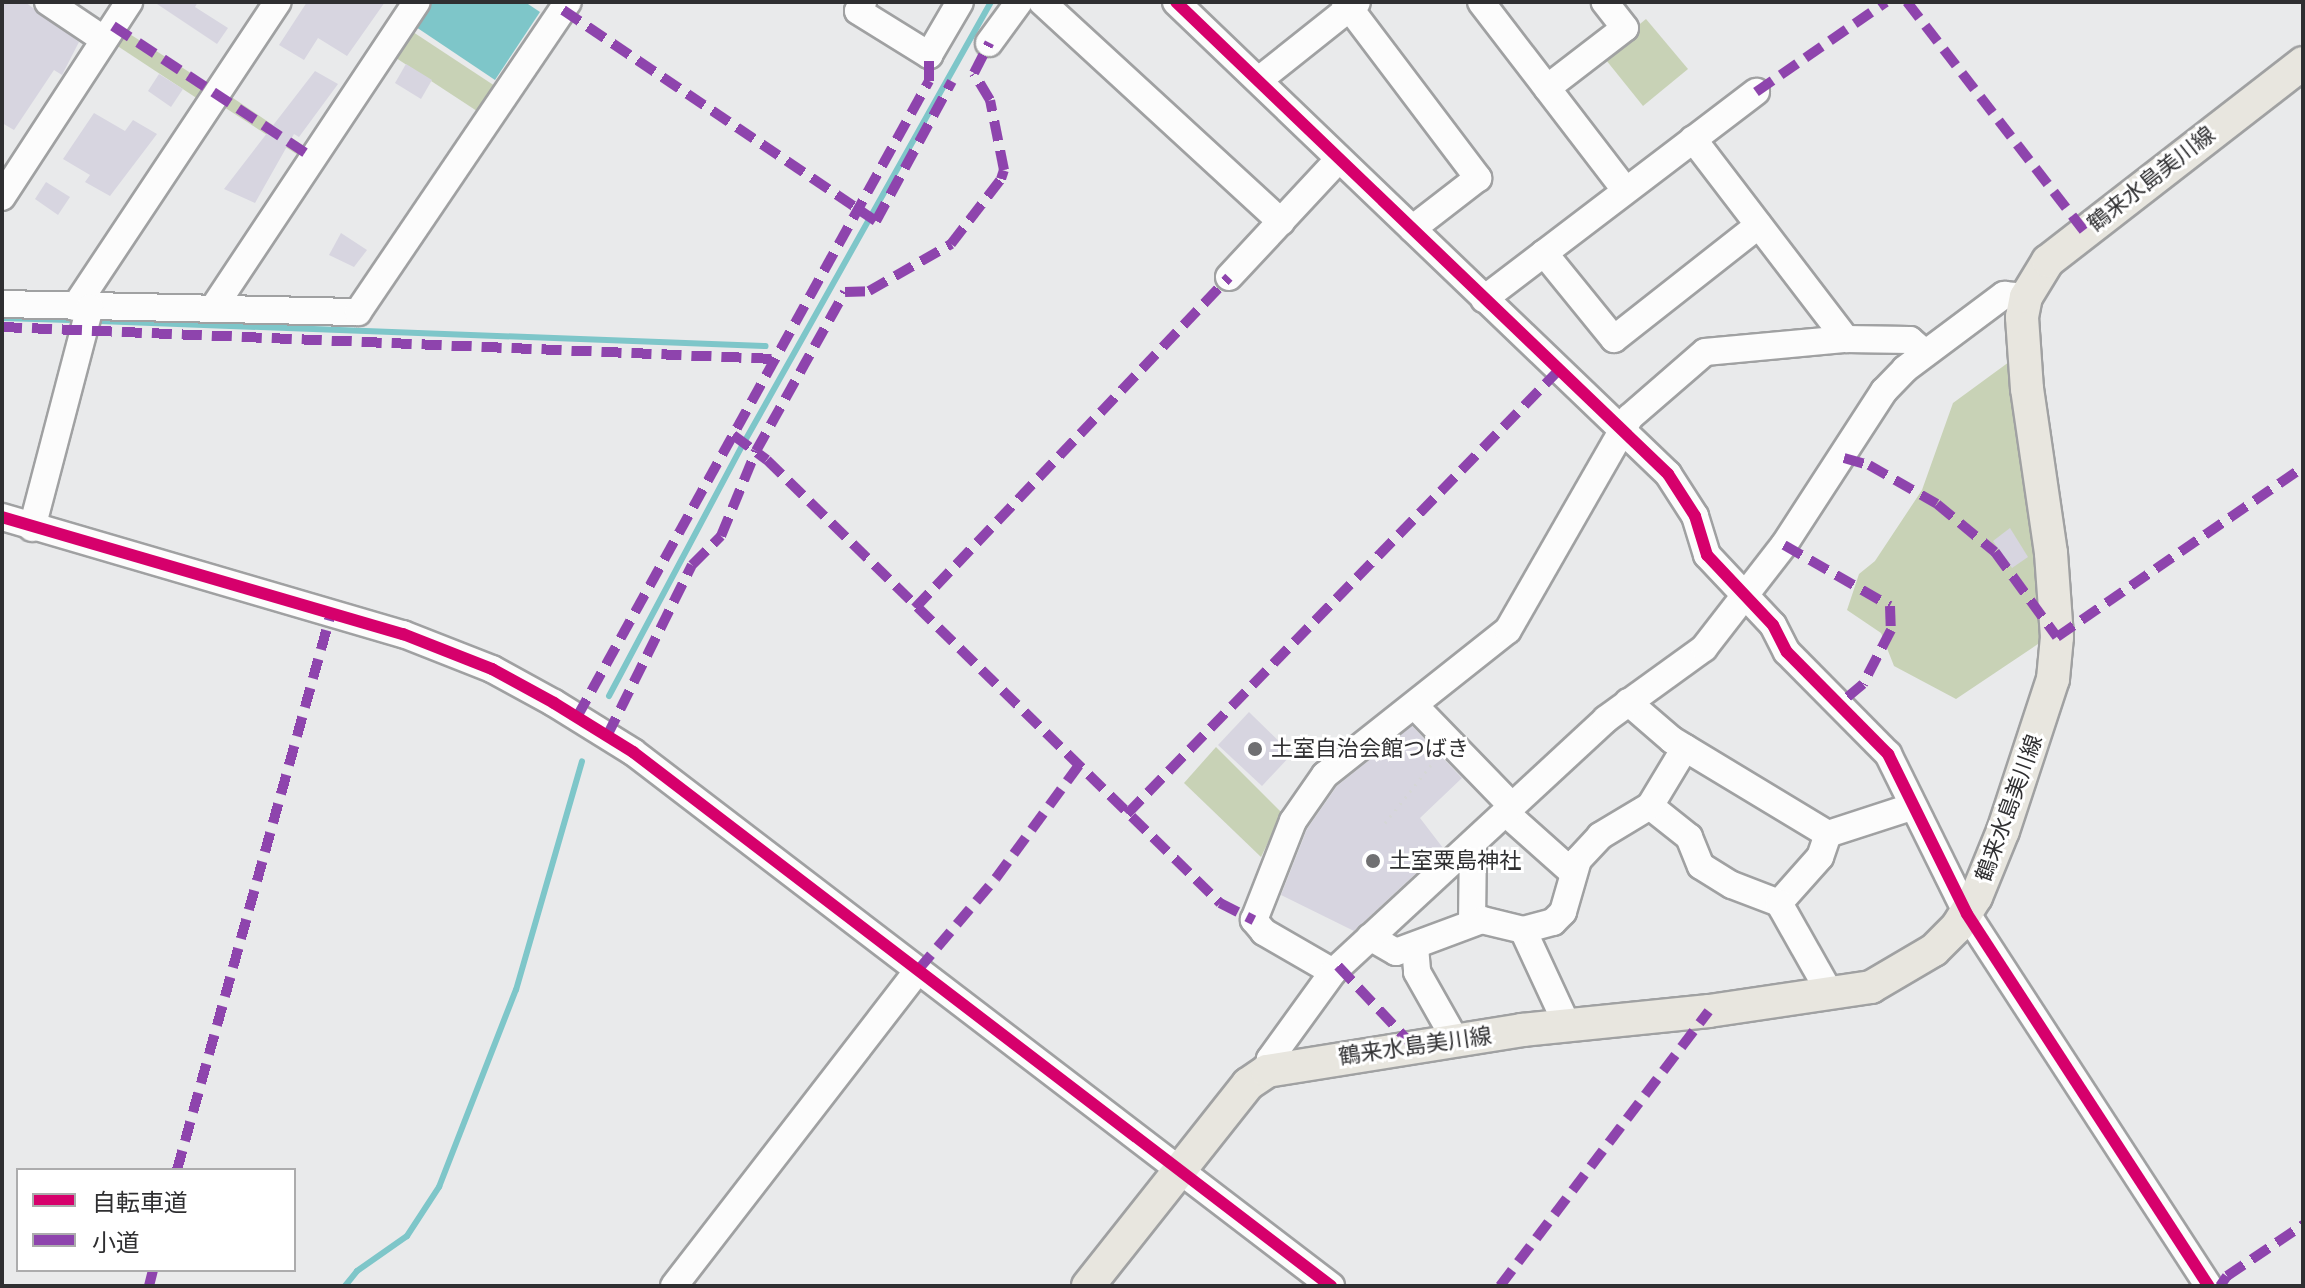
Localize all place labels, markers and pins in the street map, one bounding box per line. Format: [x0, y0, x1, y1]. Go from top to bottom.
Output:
place label: 土室自治会館つばき [1271, 736, 1469, 762]
marker: 土室自治会館つばき [1246, 740, 1264, 758]
place label: 土室粟島神社 [1389, 848, 1521, 874]
marker: 土室粟島神社 [1364, 852, 1382, 870]

